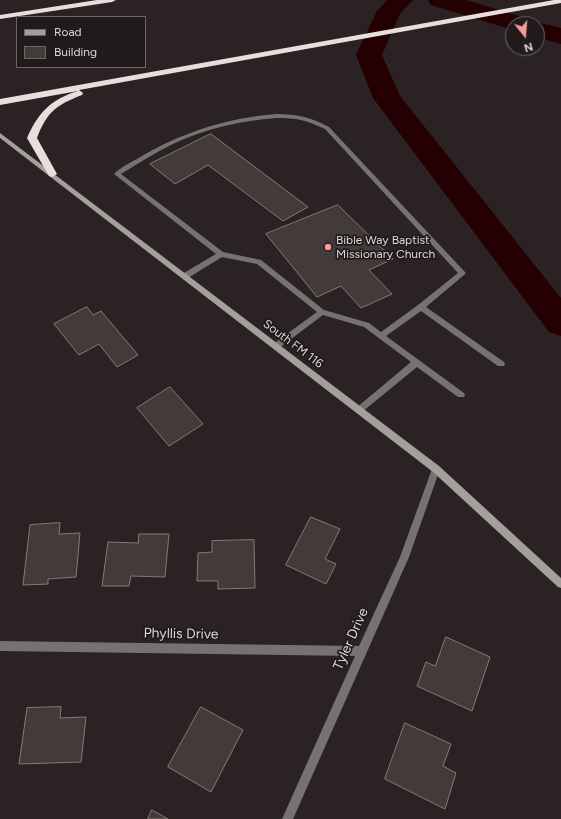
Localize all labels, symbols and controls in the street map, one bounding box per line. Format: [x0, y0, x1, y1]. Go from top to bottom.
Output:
legend [16, 16, 146, 68]
north arrow [505, 16, 545, 56]
text: Road [54, 25, 82, 39]
text: N [522, 40, 534, 54]
text: Building [54, 45, 97, 59]
place label: Bible Way Baptist Missionary Church [336, 233, 435, 261]
marker: Bible Way Baptist Missionary Church [323, 242, 333, 252]
street label: South FM 116 [260, 317, 326, 371]
street label: Tyler Drive [330, 605, 372, 673]
street label: Phyllis Drive [143, 625, 219, 643]

